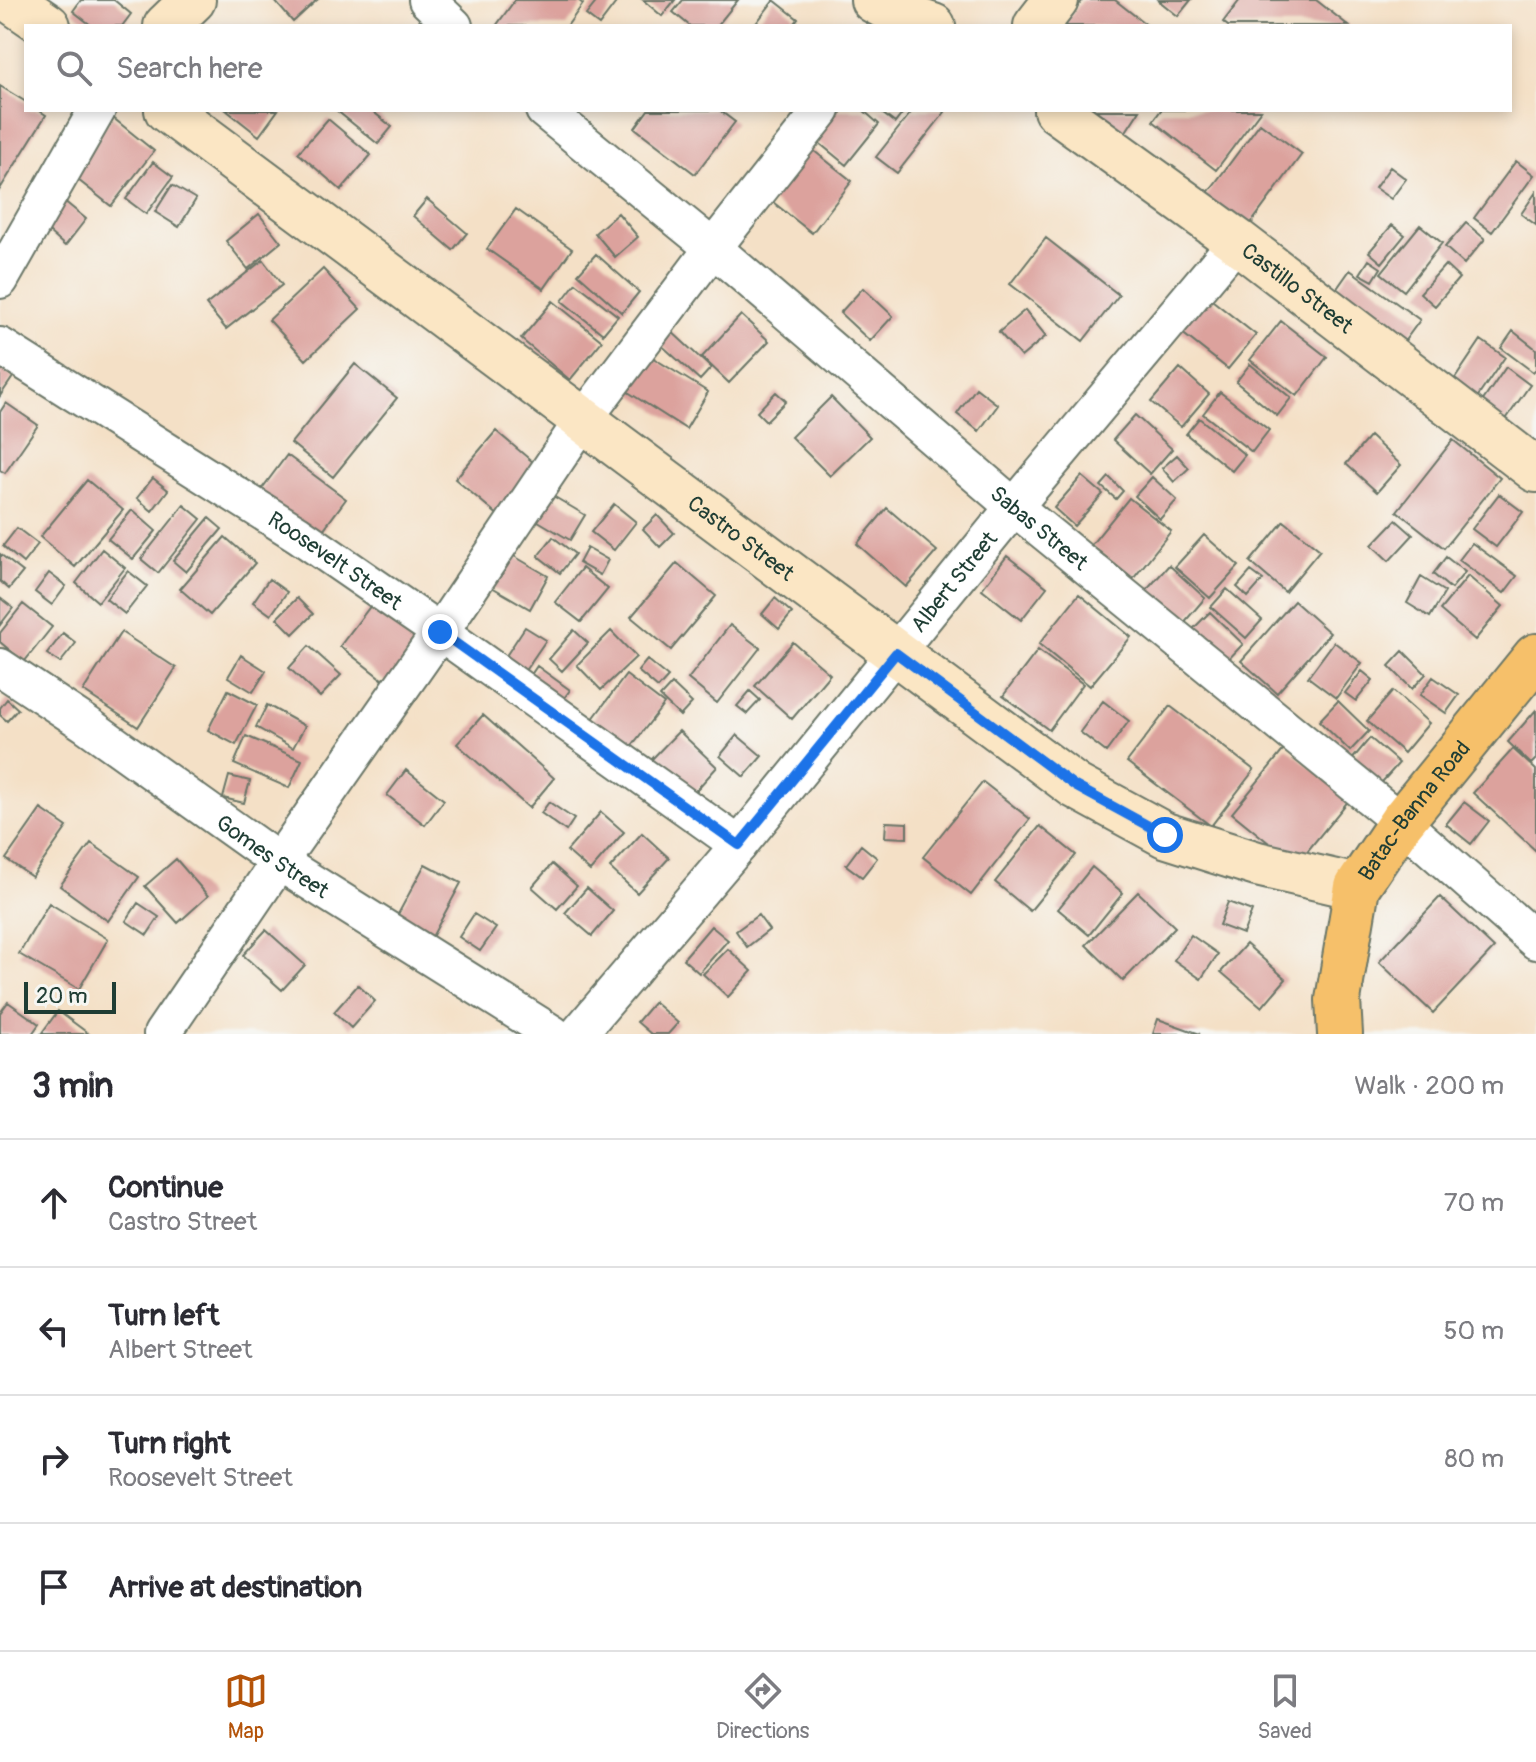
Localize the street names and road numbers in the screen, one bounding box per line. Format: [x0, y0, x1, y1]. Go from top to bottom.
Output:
street label: Castillo Street [1236, 237, 1359, 340]
street label: Sabas Street [984, 480, 1094, 577]
street label: Castro Street [682, 489, 800, 587]
street label: Roosevelt Street [262, 506, 407, 617]
street label: Albert Street [905, 526, 1004, 638]
street label: Batac-Banna Road [1352, 735, 1477, 887]
street label: Gomes Street [210, 809, 334, 905]

